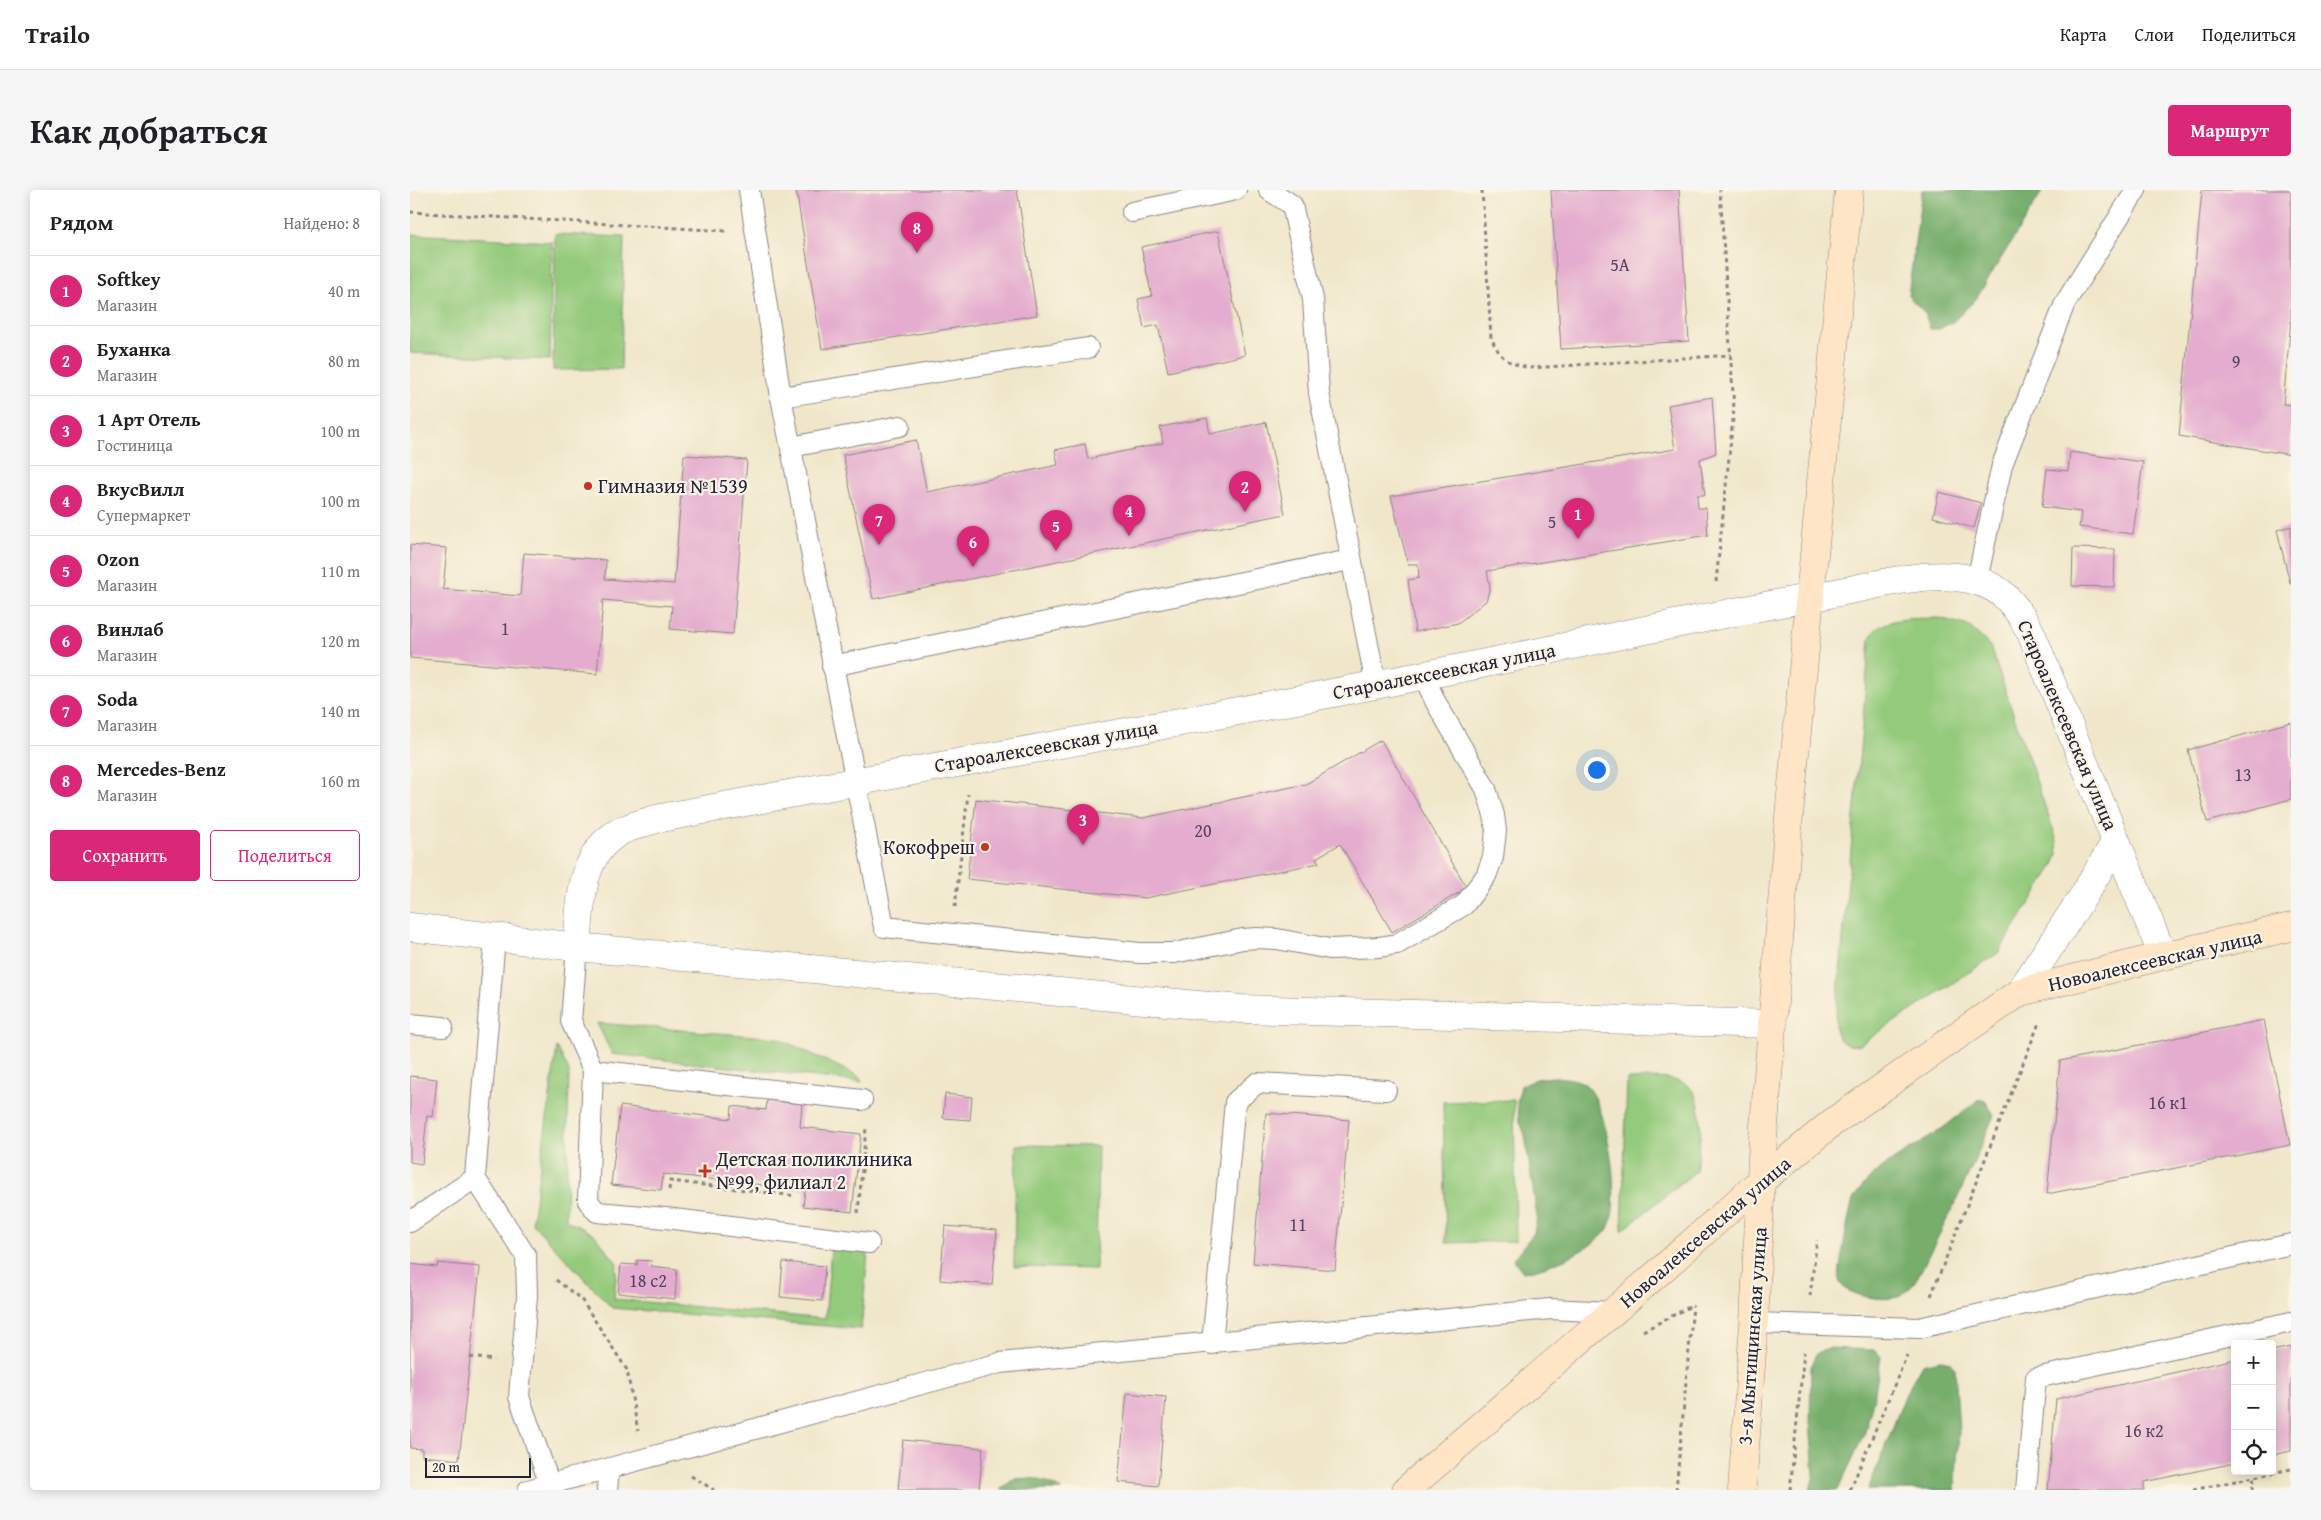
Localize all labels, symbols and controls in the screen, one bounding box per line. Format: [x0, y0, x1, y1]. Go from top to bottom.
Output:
text: Trailo [25, 17, 90, 52]
text: Карта [2060, 21, 2107, 48]
text: Слои [2135, 21, 2174, 48]
text: Поделиться [2202, 21, 2296, 48]
text: Как добраться [30, 105, 268, 156]
button: Маршрут [2168, 105, 2291, 156]
text: Рядом [50, 207, 113, 238]
text: Найдено: 8 [283, 211, 360, 235]
pin: 8 [901, 212, 933, 253]
house number: 5А [1610, 251, 1630, 278]
text: Softkey [97, 265, 160, 293]
text: 1 [62, 279, 70, 303]
text: 40 m [328, 279, 360, 303]
text: Магазин [97, 293, 157, 317]
text: Буханка [97, 335, 171, 363]
house number: 9 [2232, 348, 2240, 375]
text: 2 [62, 349, 70, 373]
text: 80 m [328, 349, 360, 373]
text: Магазин [97, 363, 157, 387]
text: 1 Арт Отель [97, 405, 201, 433]
text: 3 [62, 419, 70, 443]
text: 100 m [320, 419, 360, 443]
text: Гостиница [97, 433, 173, 457]
place label: Гимназия №1539 [598, 471, 748, 500]
pin: 2 [1229, 471, 1261, 512]
text: ВкусВилл [97, 475, 184, 503]
marker: Гимназия №1539 [582, 480, 594, 492]
text: 4 [62, 489, 70, 513]
text: 100 m [320, 489, 360, 513]
pin: 4 [1113, 495, 1145, 536]
pin: 1 [1562, 498, 1594, 539]
text: Супермаркет [97, 503, 190, 527]
pin: 7 [863, 504, 895, 545]
house number: 5 [1548, 508, 1556, 535]
pin: 5 [1040, 510, 1072, 551]
pin: 6 [957, 526, 989, 567]
text: Ozon [97, 545, 139, 573]
text: 5 [62, 559, 70, 583]
text: 110 m [320, 559, 360, 583]
text: Магазин [97, 573, 157, 597]
text: Винлаб [97, 615, 164, 643]
house number: 1 [501, 615, 509, 642]
street label: Староалексеевская улица [2011, 615, 2126, 835]
text: 6 [62, 629, 70, 653]
text: 120 m [320, 629, 360, 653]
street label: Староалексеевская улица [1330, 635, 1558, 706]
text: Магазин [97, 643, 157, 667]
text: Soda [97, 685, 138, 713]
text: 7 [62, 699, 70, 723]
text: 140 m [320, 699, 360, 723]
street label: Староалексеевская улица [932, 712, 1160, 779]
text: Магазин [97, 713, 157, 737]
text: Mercedes-Benz [97, 755, 226, 783]
your location [1584, 757, 1610, 783]
house number: 13 [2234, 761, 2252, 788]
text: 8 [62, 769, 70, 793]
text: 160 m [320, 769, 360, 793]
text: Магазин [97, 783, 157, 807]
pin: 3 [1067, 804, 1099, 845]
house number: 20 [1194, 817, 1212, 844]
button: Сохранить [50, 830, 200, 881]
button: Поделиться [210, 830, 360, 881]
place label: Кокофреш [883, 832, 975, 861]
marker: Кокофреш [979, 841, 991, 853]
street label: Новоалексеевская улица [2045, 921, 2265, 998]
house number: 16 к1 [2148, 1089, 2188, 1116]
place label: Детская поликлиника №99, филиал 2 [715, 1144, 913, 1196]
street label: Новоалексеевская улица [1613, 1149, 1797, 1314]
marker: Детская поликлиника №99, филиал 2 [698, 1164, 712, 1178]
house number: 11 [1289, 1211, 1307, 1238]
street label: 3-я Мытищинская улица [1729, 1225, 1774, 1446]
house number: 18 с2 [629, 1267, 667, 1294]
map controls [2231, 1340, 2276, 1475]
button: + [2231, 1340, 2276, 1385]
button: − [2231, 1385, 2276, 1430]
house number: 16 к2 [2124, 1417, 2164, 1444]
button: locate [2231, 1430, 2276, 1475]
scale bar [425, 1455, 531, 1478]
text: 20 m [432, 1457, 460, 1477]

